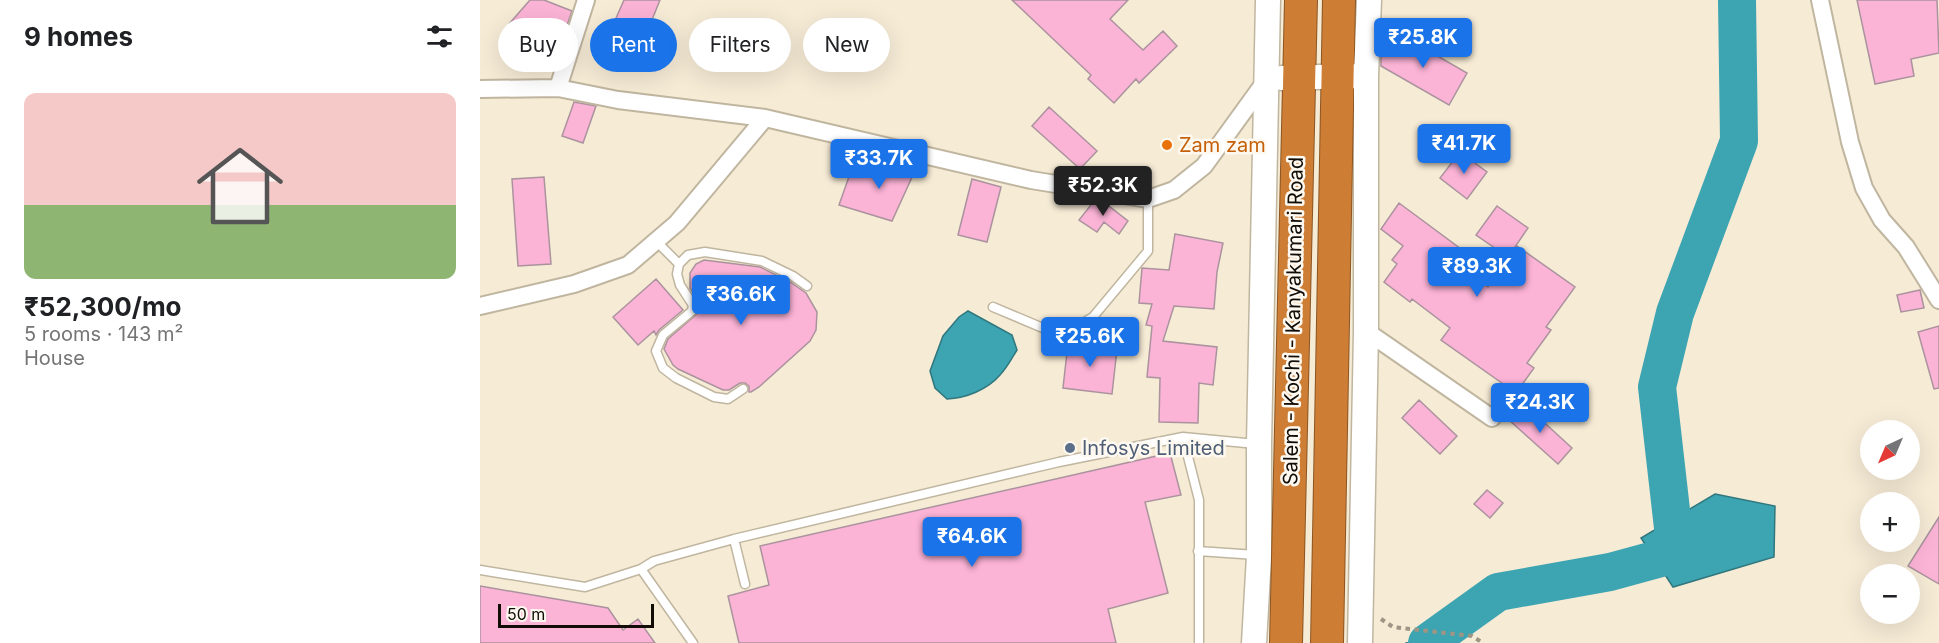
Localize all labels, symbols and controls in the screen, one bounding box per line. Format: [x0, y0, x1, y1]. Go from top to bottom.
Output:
chip: Buy [498, 18, 578, 72]
chip: Rent [590, 18, 677, 72]
chip: Filters [689, 18, 791, 72]
chip: New [803, 18, 890, 72]
pin: ₹25.8K [1374, 18, 1472, 69]
icon: filters [423, 20, 456, 53]
text: 9 homes [24, 21, 133, 52]
text: ₹25.8K [1388, 25, 1458, 49]
pin: ₹41.7K [1415, 124, 1513, 175]
text: ₹41.7K [1432, 131, 1497, 155]
icon: home [186, 132, 294, 240]
place label: Zam zam [1179, 133, 1266, 157]
marker: Zam zam [1160, 138, 1174, 152]
pin: ₹33.7K [830, 139, 928, 190]
text: ₹33.7K [844, 146, 914, 170]
street label: Salem - Kochi - Kanyakumari Road [1278, 157, 1308, 485]
pin: ₹52.3K [1054, 166, 1152, 217]
text: ₹52.3K [1068, 173, 1138, 197]
pin: ₹89.3K [1428, 247, 1526, 298]
text: ₹89.3K [1442, 254, 1512, 278]
pin: ₹36.6K [692, 275, 790, 326]
text: ₹36.6K [706, 282, 776, 306]
text: ₹52,300/mo [24, 291, 182, 322]
pin: ₹25.6K [1041, 317, 1139, 368]
text: 5 rooms · 143 m² [24, 322, 183, 346]
text: ₹25.6K [1055, 324, 1125, 348]
text: House [24, 346, 85, 370]
pin: ₹24.3K [1491, 383, 1589, 434]
text: ₹24.3K [1505, 390, 1575, 414]
north arrow [1860, 420, 1920, 480]
map controls [1860, 420, 1920, 624]
place label: Infosys Limited [1082, 436, 1225, 460]
marker: Infosys Limited [1063, 441, 1077, 455]
button: + [1860, 492, 1920, 552]
pin: ₹64.6K [923, 517, 1021, 568]
text: ₹64.6K [937, 524, 1007, 548]
button: − [1860, 564, 1920, 624]
scale bar [498, 601, 654, 628]
text: 50 m [507, 604, 545, 624]

